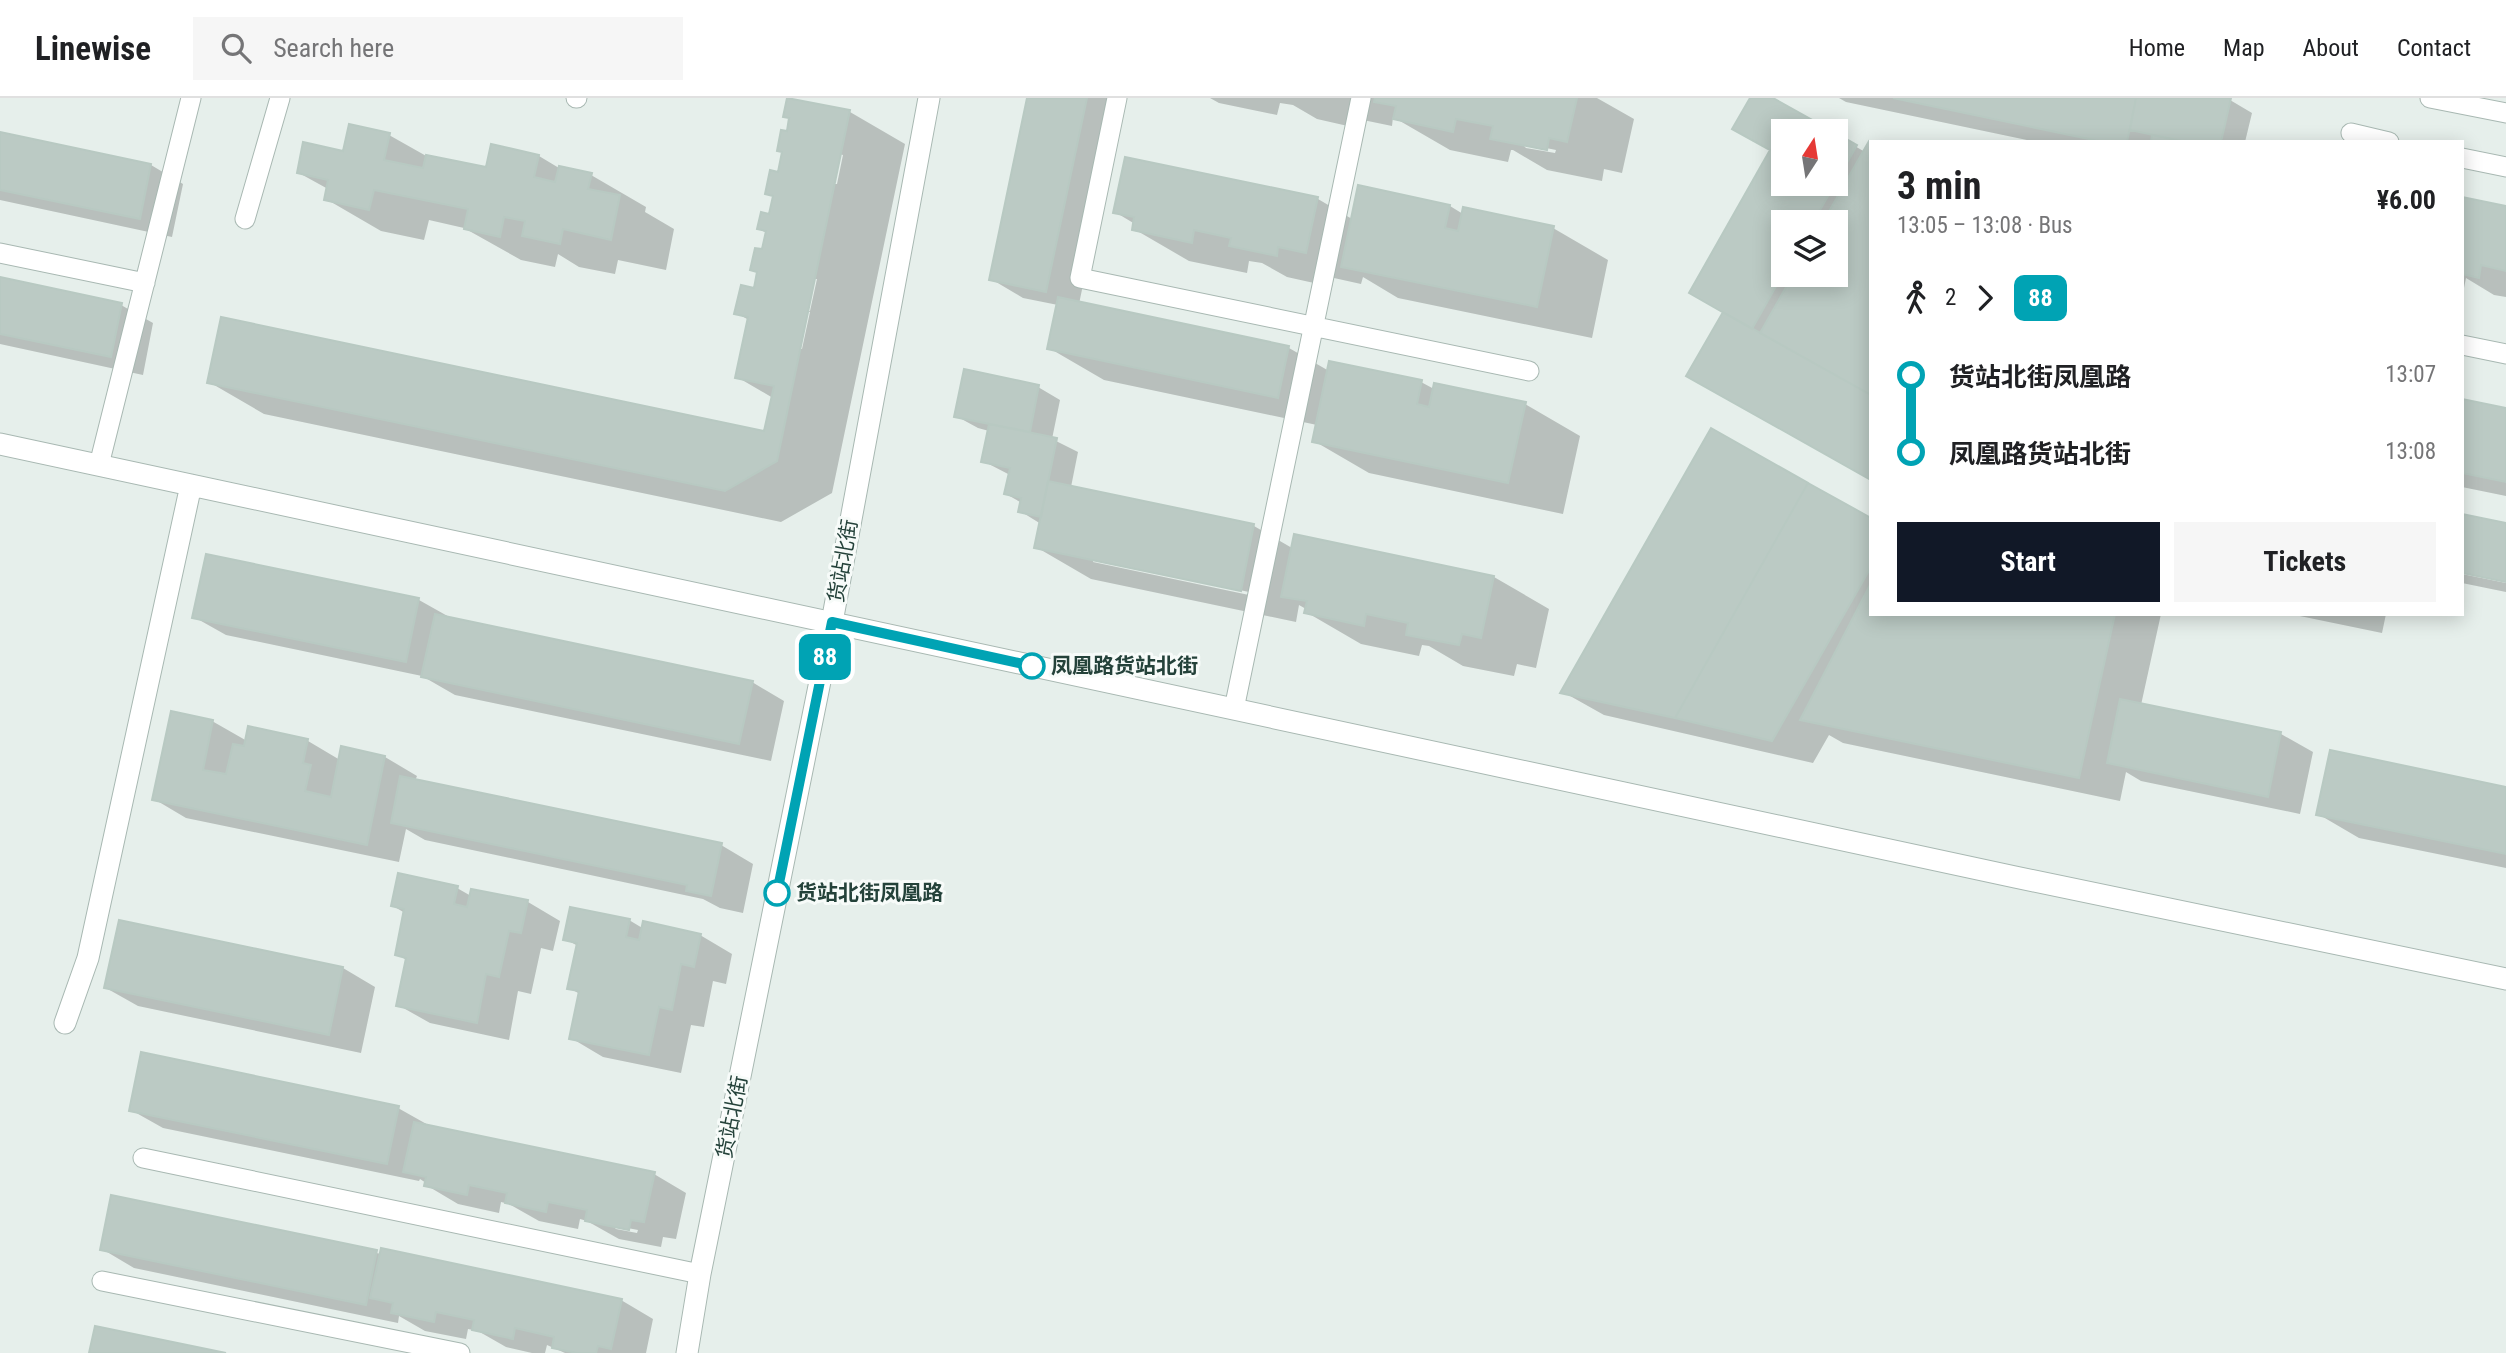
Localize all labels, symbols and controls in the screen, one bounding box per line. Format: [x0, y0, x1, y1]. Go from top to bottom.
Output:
search box [193, 17, 683, 80]
text: Linewise [35, 29, 151, 68]
icon: search [217, 29, 255, 67]
text: Search here [273, 33, 394, 63]
text: Home [2129, 34, 2185, 62]
text: Map [2223, 34, 2265, 62]
text: About [2303, 34, 2359, 62]
text: Contact [2397, 34, 2471, 62]
north arrow [1771, 119, 1848, 196]
map controls [1771, 119, 1848, 287]
text: 3 min [1897, 164, 1981, 208]
text: ¥6.00 [2377, 185, 2436, 215]
button: layers [1771, 210, 1848, 287]
text: 13:05 – 13:08 · Bus [1897, 212, 2073, 239]
icon: walk [1897, 279, 1935, 317]
icon: forward [1966, 279, 2004, 317]
text: 2 [1945, 284, 1956, 311]
text: 88 [2028, 284, 2053, 312]
text: 13:07 [2385, 361, 2436, 388]
text: 货站北街凤凰路 [1949, 362, 2131, 392]
text: 13:08 [2385, 438, 2436, 465]
text: 凤凰路货站北街 [1949, 439, 2131, 469]
street label: 货站北街 [824, 518, 862, 604]
button: Start [1897, 522, 2160, 602]
button: Tickets [2174, 522, 2436, 602]
line badge: 88 [794, 634, 856, 680]
text: 88 [813, 643, 837, 671]
marker: 凤凰路货站北街 [1019, 653, 1045, 679]
place label: 凤凰路货站北街 [1051, 654, 1198, 678]
marker: 货站北街凤凰路 [764, 880, 790, 906]
place label: 货站北街凤凰路 [796, 881, 943, 905]
street label: 货站北街 [712, 1073, 752, 1161]

